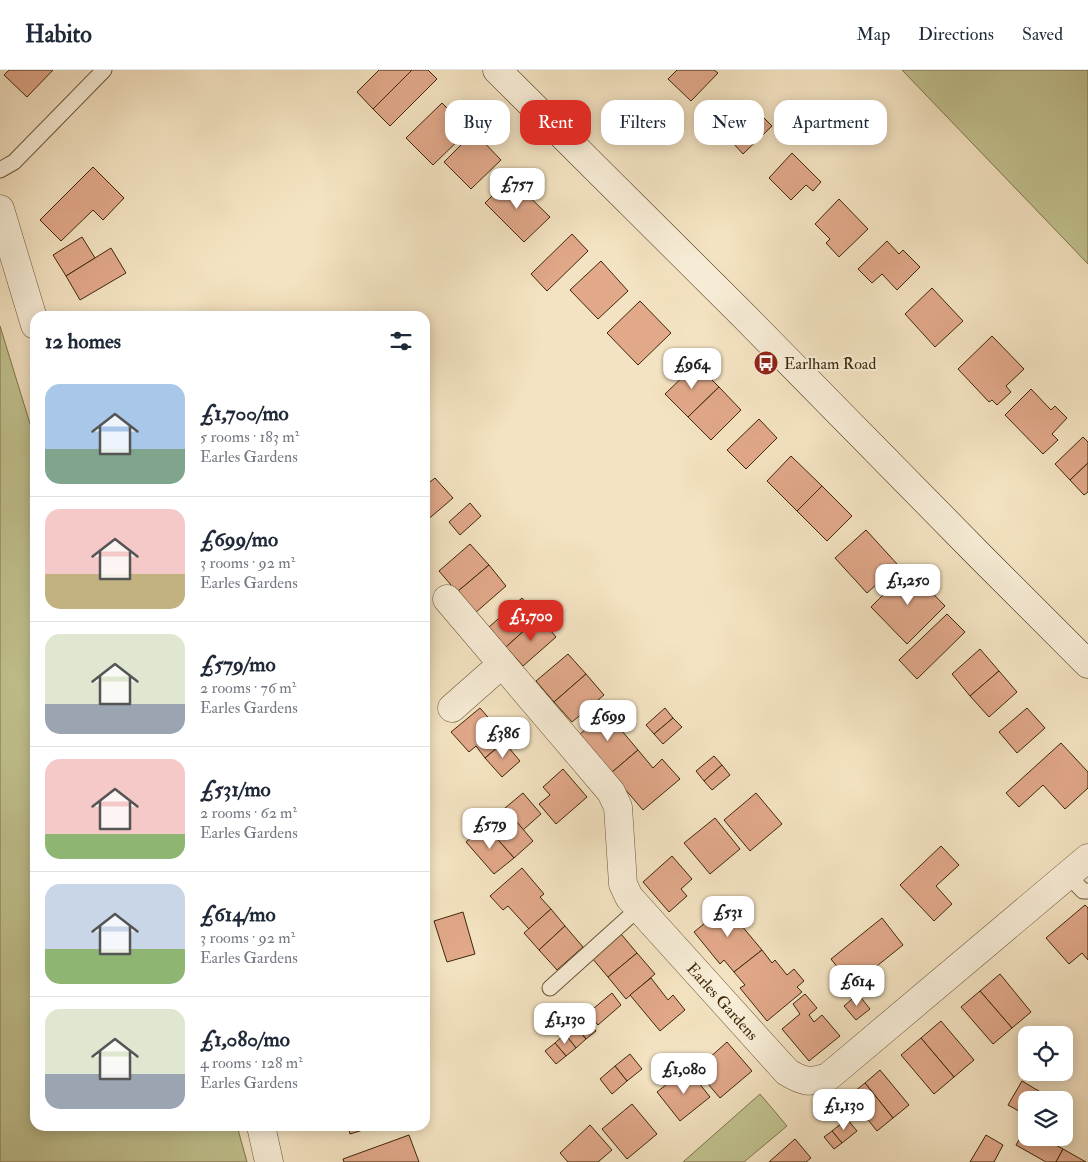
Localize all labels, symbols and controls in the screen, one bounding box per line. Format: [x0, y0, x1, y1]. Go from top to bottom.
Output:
text: Habito [25, 19, 92, 50]
text: Map [857, 23, 890, 46]
text: Directions [918, 23, 994, 46]
text: Saved [1022, 23, 1063, 46]
chip: Buy [445, 100, 510, 145]
chip: Rent [520, 100, 591, 145]
chip: Filters [601, 100, 684, 145]
chip: New [694, 100, 764, 145]
chip: Apartment [774, 100, 887, 145]
pin: £757 [487, 168, 547, 210]
text: £757 [501, 174, 533, 194]
icon: filters [387, 327, 415, 355]
text: 12 homes [45, 328, 121, 355]
pin: £964 [662, 348, 722, 390]
bus stop icon: Earlham Road [753, 350, 779, 376]
text: £964 [674, 354, 710, 374]
place label: Earlham Road [784, 354, 876, 374]
text: £1,700/mo [200, 400, 289, 427]
icon: home [85, 404, 145, 464]
text: 5 rooms · 183 m² [200, 427, 299, 447]
text: Earles Gardens [200, 447, 298, 467]
text: £699/mo [200, 526, 278, 553]
icon: home [85, 529, 145, 589]
text: 3 rooms · 92 m² [200, 553, 295, 573]
pin: £1,250 [867, 564, 949, 606]
text: £1,250 [886, 570, 930, 590]
text: Earles Gardens [200, 573, 298, 593]
pin: £1,700 [490, 600, 572, 642]
text: £1,700 [509, 606, 553, 626]
text: £579/mo [200, 651, 276, 678]
icon: home [85, 654, 145, 714]
text: 2 rooms · 76 m² [200, 678, 296, 698]
text: Earles Gardens [200, 698, 298, 718]
pin: £699 [578, 700, 638, 742]
text: £699 [590, 706, 626, 726]
pin: £386 [473, 716, 533, 759]
text: £386 [487, 723, 519, 743]
text: £531/mo [200, 776, 271, 803]
icon: home [85, 779, 145, 839]
text: 2 rooms · 62 m² [200, 803, 297, 823]
pin: £579 [460, 808, 520, 850]
text: £579 [473, 814, 507, 834]
text: Earles Gardens [200, 823, 298, 843]
pin: £531 [698, 896, 758, 938]
text: £614/mo [200, 901, 276, 928]
text: £531 [713, 902, 743, 922]
icon: home [85, 904, 145, 964]
text: 3 rooms · 92 m² [200, 928, 295, 948]
text: Earles Gardens [200, 948, 298, 968]
street label: Earles Gardens [682, 959, 762, 1045]
pin: £614 [827, 964, 887, 1007]
text: £614 [840, 971, 874, 991]
pin: £1,130 [524, 1002, 606, 1045]
text: £1,130 [545, 1009, 585, 1029]
text: £1,080/mo [200, 1026, 290, 1053]
map controls [1018, 1026, 1073, 1146]
button: locate [1018, 1026, 1073, 1081]
icon: home [85, 1029, 145, 1089]
pin: £1,080 [643, 1052, 725, 1095]
text: 4 rooms · 128 m² [200, 1053, 303, 1073]
text: £1,080 [662, 1059, 706, 1079]
text: Earles Gardens [200, 1073, 298, 1093]
pin: £1,130 [803, 1088, 885, 1131]
button: layers [1018, 1091, 1073, 1146]
text: £1,130 [824, 1095, 864, 1115]

